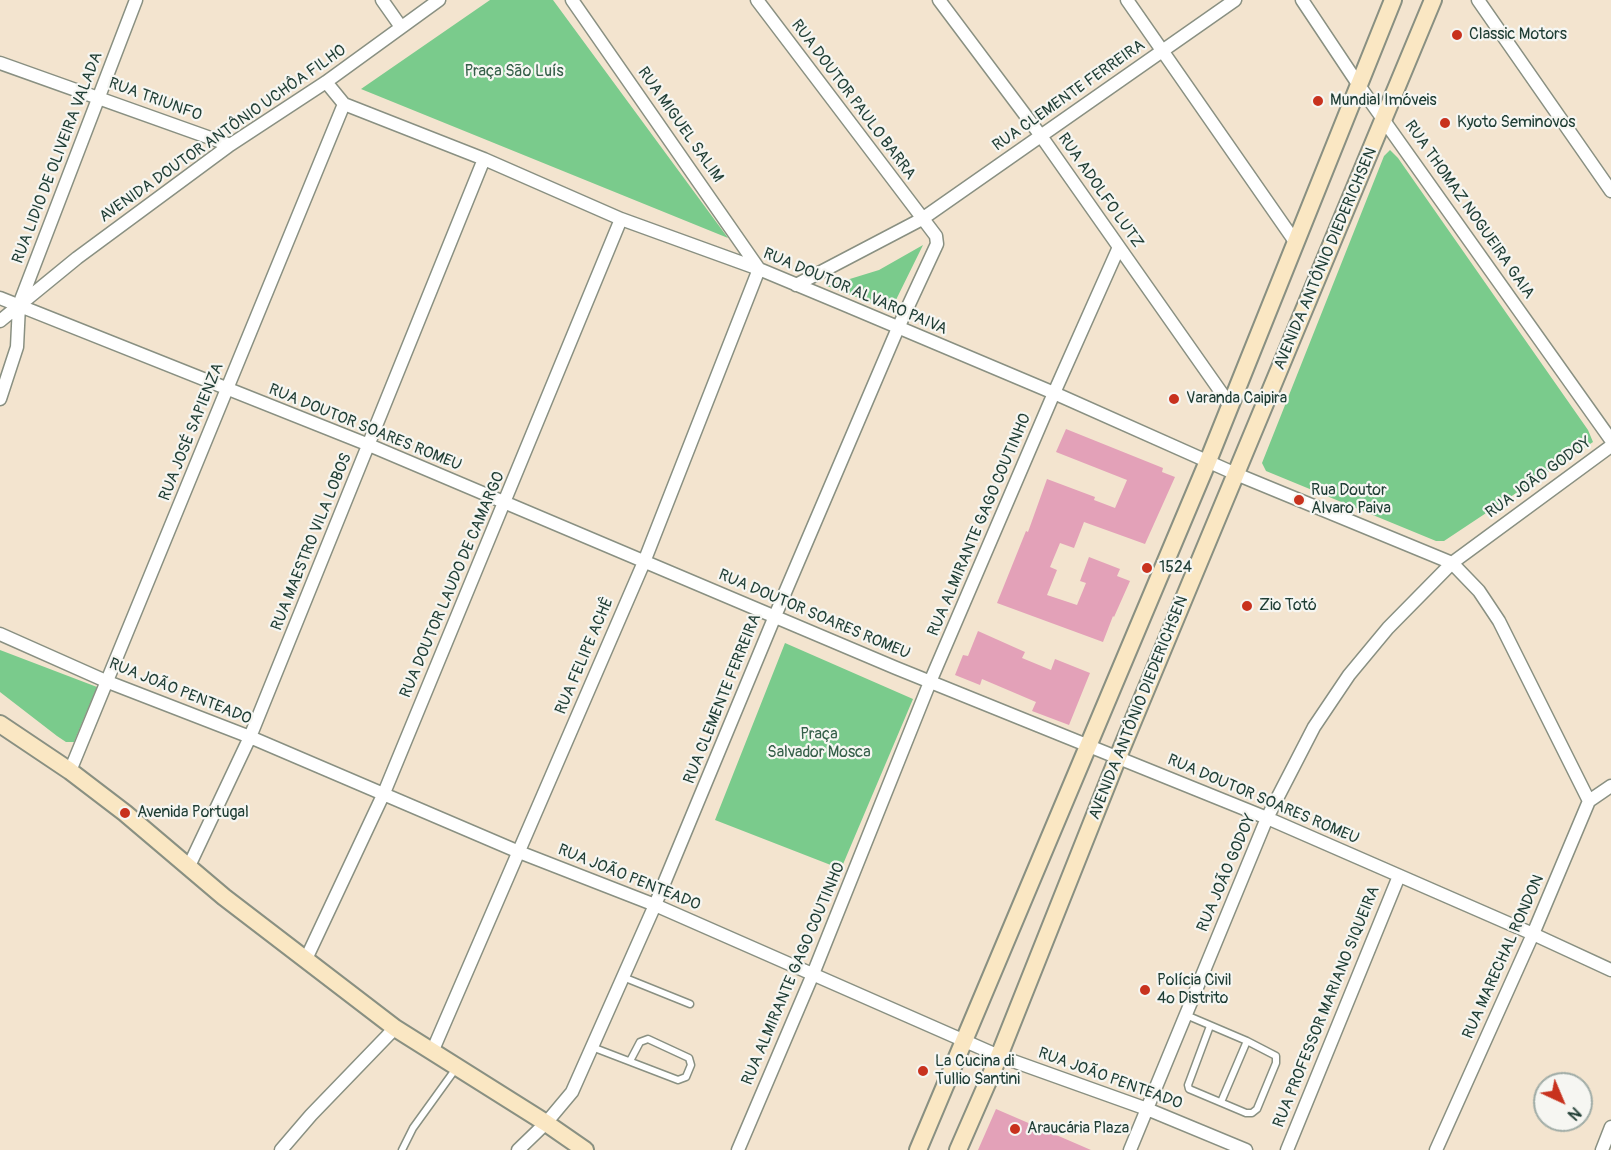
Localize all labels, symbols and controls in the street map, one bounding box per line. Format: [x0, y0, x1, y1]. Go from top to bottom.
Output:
street label: RUA DOUTOR PAULO BARRA [787, 16, 919, 184]
place label: Classic Motors [1469, 25, 1567, 45]
marker: Classic Motors [1450, 28, 1464, 42]
street label: RUA CLEMENTE FERREIRA [989, 36, 1149, 156]
street label: AVENIDA DOUTOR ANTÔNIO UCHÔA FILHO [96, 41, 350, 227]
street label: RUA LIDIO DE OLIVEIRA VALADA [9, 50, 107, 266]
park label: Praça São Luís [464, 62, 564, 82]
street label: RUA MIGUEL SALIM [633, 64, 727, 186]
street label: RUA TRIUNFO [106, 74, 204, 126]
place label: Mundial Imóveis [1330, 91, 1437, 111]
marker: Mundial Imóveis [1311, 94, 1325, 108]
place label: Kyoto Seminovos [1457, 113, 1575, 133]
marker: Kyoto Seminovos [1438, 116, 1452, 130]
street label: RUA THOMAZ NOGUEIRA GAIA [1400, 117, 1538, 303]
street label: RUA ADOLFO LUTZ [1053, 130, 1147, 252]
street label: AVENIDA ANTÔNIO DIEDERICHSEN [1270, 145, 1382, 373]
street label: RUA DOUTOR ALVARO PAIVA [760, 244, 950, 340]
street label: RUA JOSÉ SAPIENZA [156, 360, 228, 504]
street label: RUA DOUTOR SOARES ROMEU [266, 380, 464, 476]
place label: Varanda Caipira [1186, 389, 1287, 409]
marker: Varanda Caipira [1167, 392, 1181, 406]
street label: RUA ALMIRANTE GAGO COUTINHO [924, 411, 1036, 639]
street label: RUA JOÃO GODOY [1482, 433, 1596, 523]
street label: RUA MAESTRO VILA LOBOS [268, 450, 356, 634]
street label: RUA DOUTOR LAUDO DE CAMARGO [397, 469, 509, 701]
place label: Rua Doutor Alvaro Paiva [1311, 481, 1391, 519]
marker: Rua Doutor Alvaro Paiva [1292, 493, 1306, 507]
place label: 1524 [1159, 558, 1192, 578]
marker: 1524 [1140, 561, 1154, 575]
street label: RUA DOUTOR SOARES ROMEU [715, 566, 913, 664]
street label: AVENIDA ANTÔNIO DIEDERICHSEN [1085, 593, 1193, 823]
street label: RUA FELIPE ACHÊ [552, 595, 618, 717]
place label: Zio Totó [1259, 596, 1317, 616]
marker: Zio Totó [1240, 599, 1254, 613]
street label: RUA CLEMENTE FERREIRA [680, 611, 766, 787]
street label: RUA JOÃO PENTEADO [106, 655, 254, 729]
park label: Praça Salvador Mosca [767, 725, 871, 763]
street label: RUA DOUTOR SOARES ROMEU [1164, 751, 1362, 849]
place label: Avenida Portugal [137, 803, 249, 823]
marker: Avenida Portugal [118, 806, 132, 820]
street label: RUA JOÃO GODOY [1194, 811, 1260, 935]
street label: RUA JOÃO PENTEADO [555, 841, 703, 915]
street label: RUA ALMIRANTE GAGO COUTINHO [738, 860, 850, 1088]
street label: RUA MARECHAL RONDON [1459, 872, 1549, 1042]
street label: RUA PROFESSOR MARIANO SIQUEIRA [1270, 883, 1384, 1131]
place label: Polícia Civil 4º Distrito [1157, 971, 1232, 1009]
marker: Polícia Civil 4º Distrito [1138, 983, 1152, 997]
street label: RUA JOÃO PENTEADO [1035, 1044, 1185, 1114]
place label: La Cucina di Tullio Santini [935, 1052, 1020, 1090]
marker: La Cucina di Tullio Santini [916, 1064, 930, 1078]
north arrow [1533, 1072, 1593, 1132]
text: N [1563, 1103, 1585, 1124]
place label: Araucária Plaza [1027, 1119, 1129, 1139]
marker: Araucária Plaza [1008, 1122, 1022, 1136]

